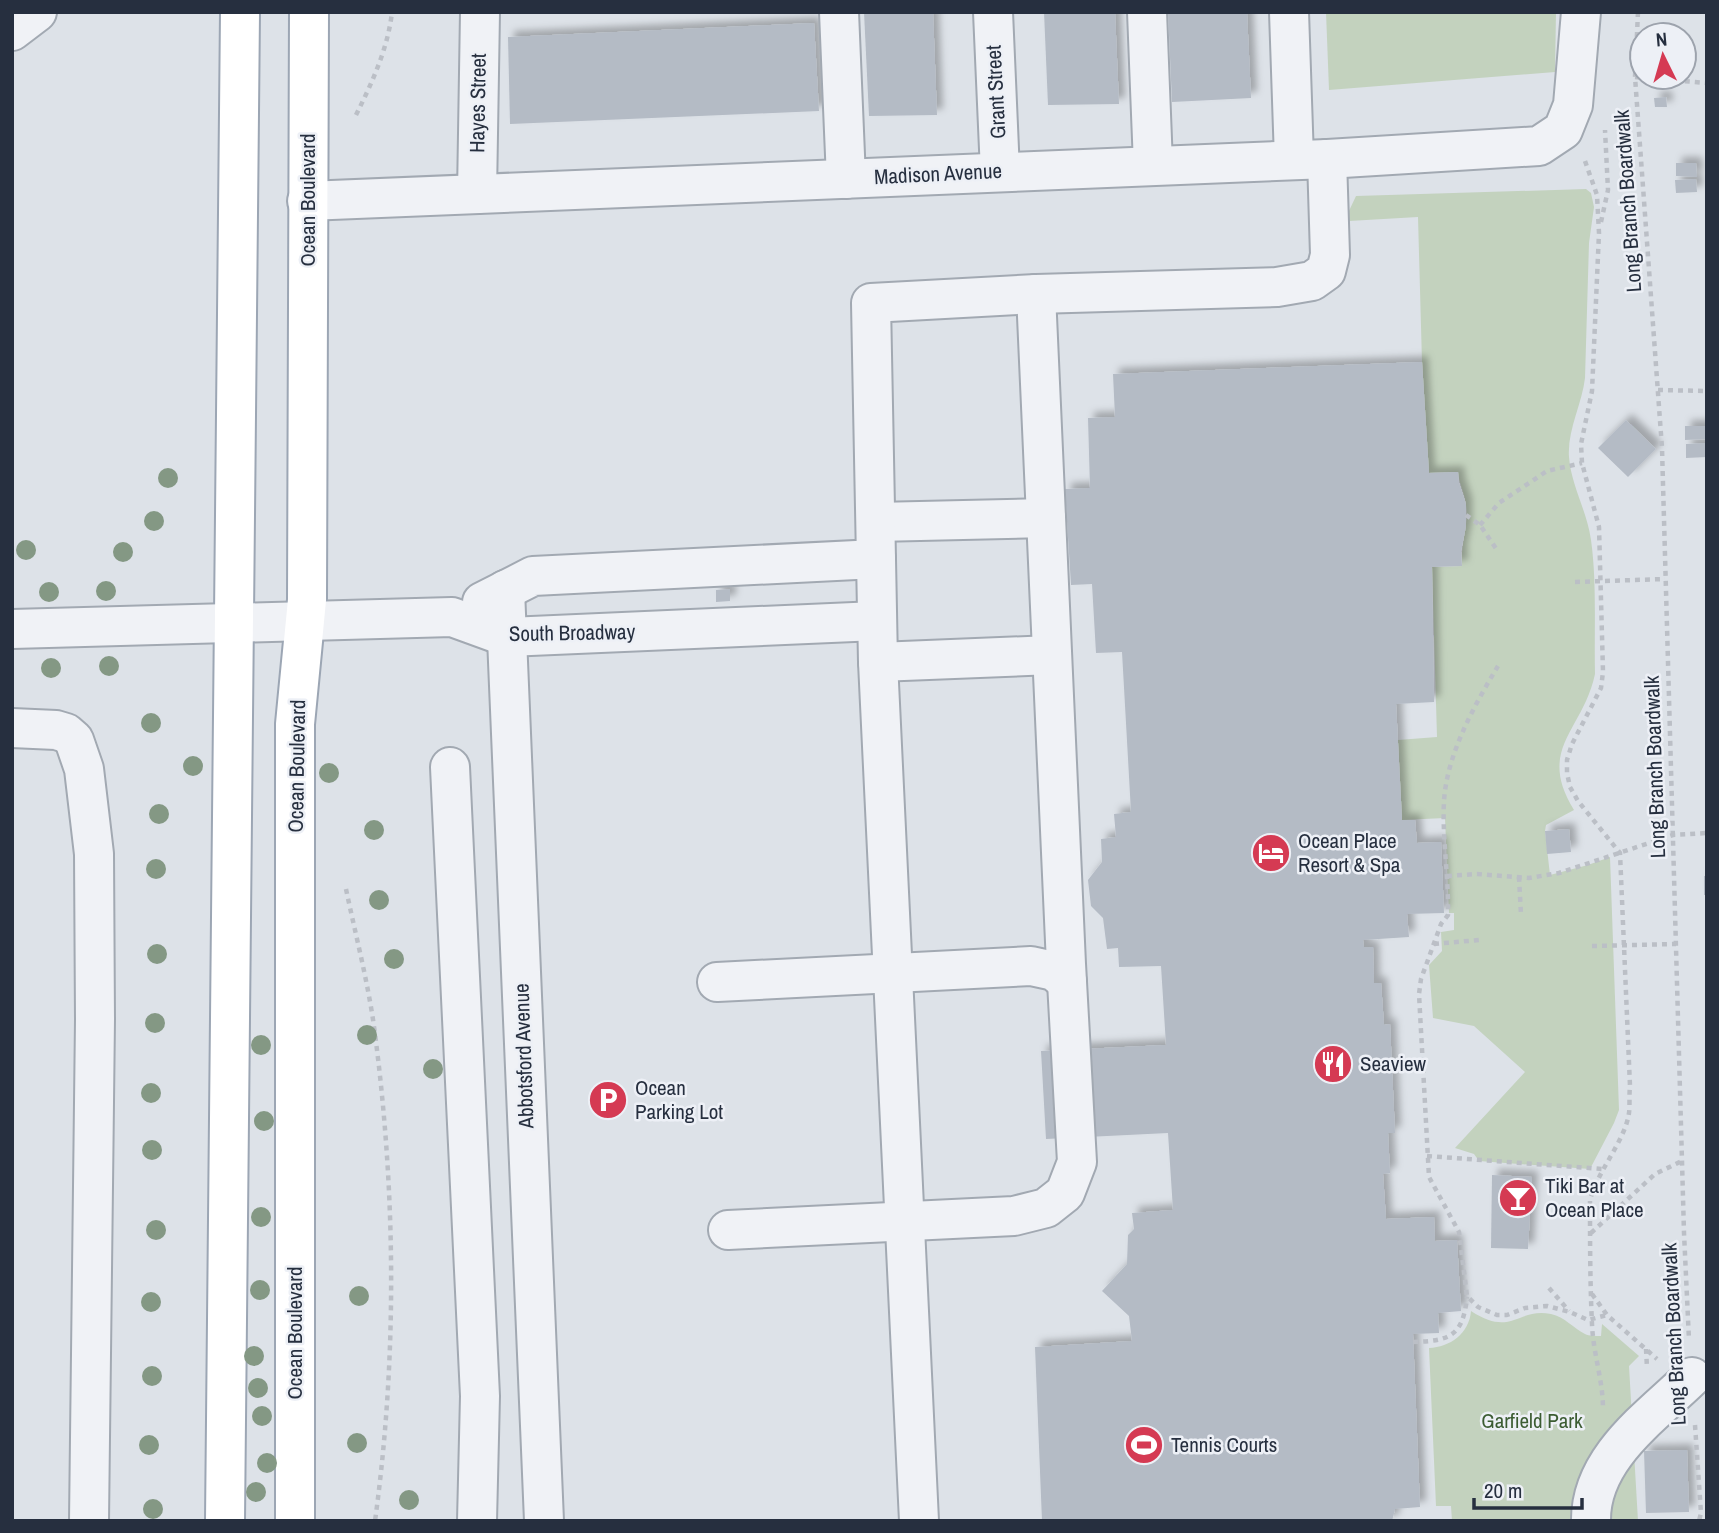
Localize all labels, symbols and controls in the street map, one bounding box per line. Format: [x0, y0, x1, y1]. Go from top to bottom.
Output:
north arrow [1628, 21, 1698, 91]
text: N [1655, 26, 1668, 53]
street label: Grant Street [979, 44, 1012, 140]
street label: Hayes Street [462, 53, 493, 153]
street label: Long Branch Boardwalk [1607, 108, 1648, 293]
street label: Ocean Boulevard [293, 133, 322, 267]
street label: Madison Avenue [873, 156, 1003, 191]
street label: South Broadway [509, 617, 636, 648]
street label: Long Branch Boardwalk [1637, 675, 1672, 859]
street label: Ocean Boulevard [281, 699, 312, 833]
place label: Ocean Place Resort & Spa [1298, 826, 1401, 879]
hotel icon: Ocean Place Resort & Spa [1250, 832, 1292, 874]
street label: Abbotsford Avenue [506, 983, 541, 1130]
restaurant icon: Seaview [1312, 1043, 1354, 1085]
place label: Seaview [1360, 1049, 1427, 1078]
place label: Ocean Parking Lot [635, 1073, 723, 1126]
parking icon: Ocean Parking Lot [587, 1079, 629, 1121]
place label: Tiki Bar at Ocean Place [1545, 1171, 1644, 1224]
bar icon: Tiki Bar at Ocean Place [1497, 1177, 1539, 1219]
street label: Long Branch Boardwalk [1654, 1242, 1693, 1426]
street label: Ocean Boulevard [280, 1266, 309, 1400]
park label: Garfield Park [1481, 1406, 1583, 1435]
sports icon: Tennis Courts [1123, 1424, 1165, 1466]
place label: Tennis Courts [1171, 1430, 1277, 1459]
scale bar [1474, 1466, 1582, 1510]
text: 20 m [1484, 1476, 1522, 1505]

